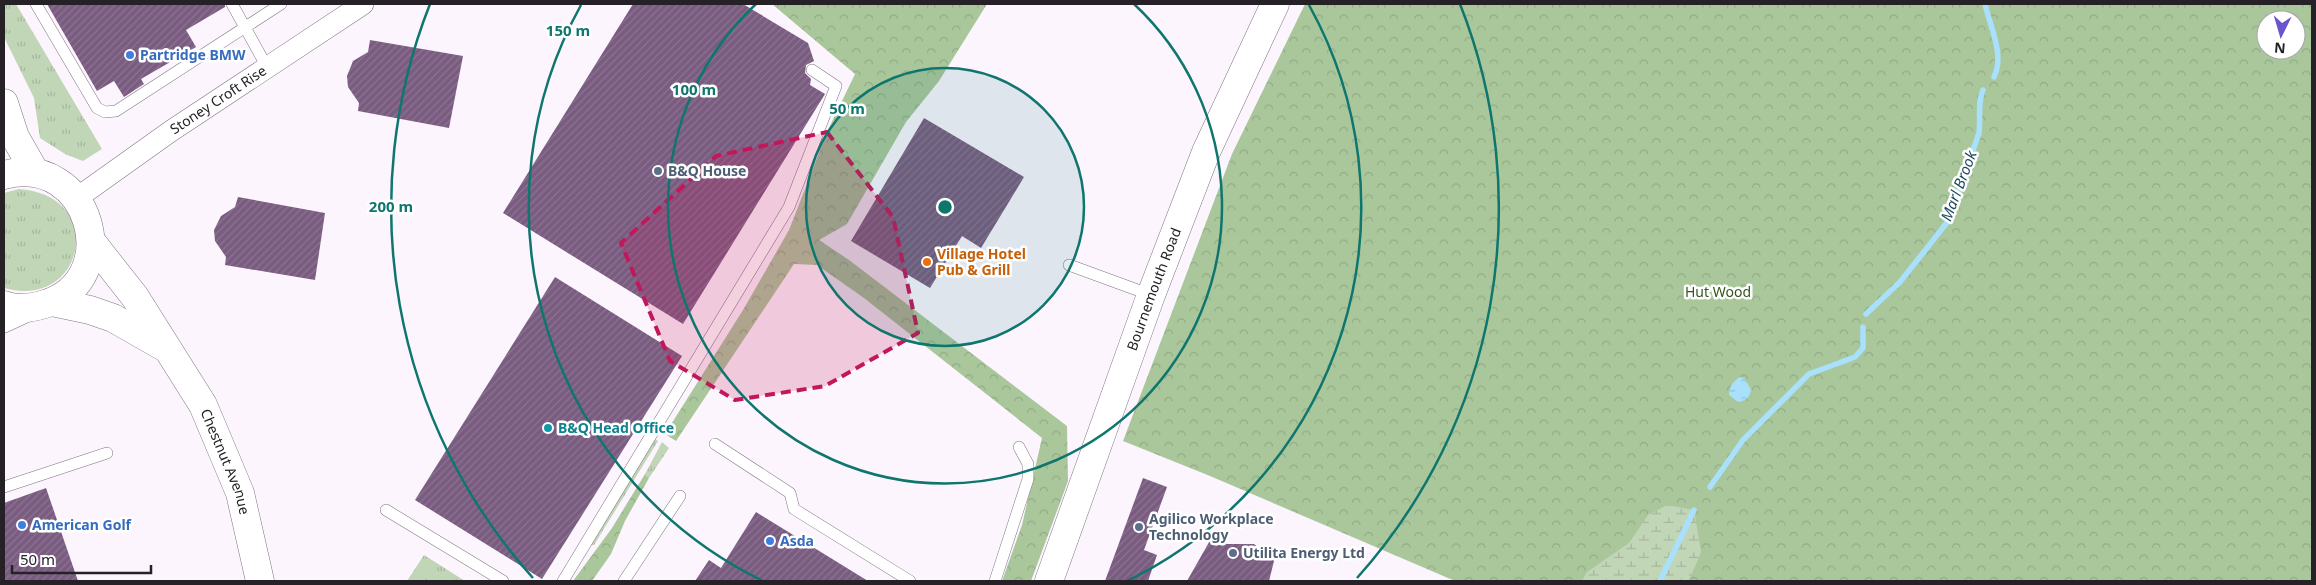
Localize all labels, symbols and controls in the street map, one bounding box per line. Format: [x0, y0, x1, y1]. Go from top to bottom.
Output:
north arrow [2256, 10, 2306, 60]
text: 150 m [546, 20, 590, 40]
text: N [2273, 38, 2286, 58]
place label: Partridge BMW [140, 45, 246, 64]
marker: Partridge BMW [124, 49, 136, 61]
street label: Stoney Croft Rise [166, 61, 270, 138]
text: 100 m [672, 79, 716, 99]
text: 50 m [829, 98, 865, 118]
water label: Marl Brook [1935, 147, 1981, 224]
place label: B&Q House [668, 161, 746, 180]
marker: B&Q House [652, 165, 664, 177]
text: 200 m [369, 196, 413, 216]
centre of rings [936, 198, 954, 216]
street label: Bournemouth Road [1122, 225, 1185, 353]
place label: Village Hotel Pub & Grill [937, 244, 1026, 279]
marker: Village Hotel Pub & Grill [921, 256, 933, 268]
park label: Hut Wood [1685, 282, 1751, 301]
street label: Chestnut Avenue [197, 406, 255, 516]
place label: B&Q Head Office [558, 418, 674, 437]
marker: B&Q Head Office [542, 422, 554, 434]
place label: Agilico Workplace Technology [1149, 509, 1274, 544]
place label: American Golf [32, 515, 133, 534]
marker: American Golf [16, 519, 28, 531]
marker: Agilico Workplace Technology [1133, 521, 1145, 533]
place label: Asda [780, 531, 814, 550]
marker: Asda [764, 535, 776, 547]
scale bar [12, 542, 151, 574]
place label: Utilita Energy Ltd [1243, 543, 1365, 562]
marker: Utilita Energy Ltd [1227, 547, 1239, 559]
text: 50 m [20, 549, 55, 569]

